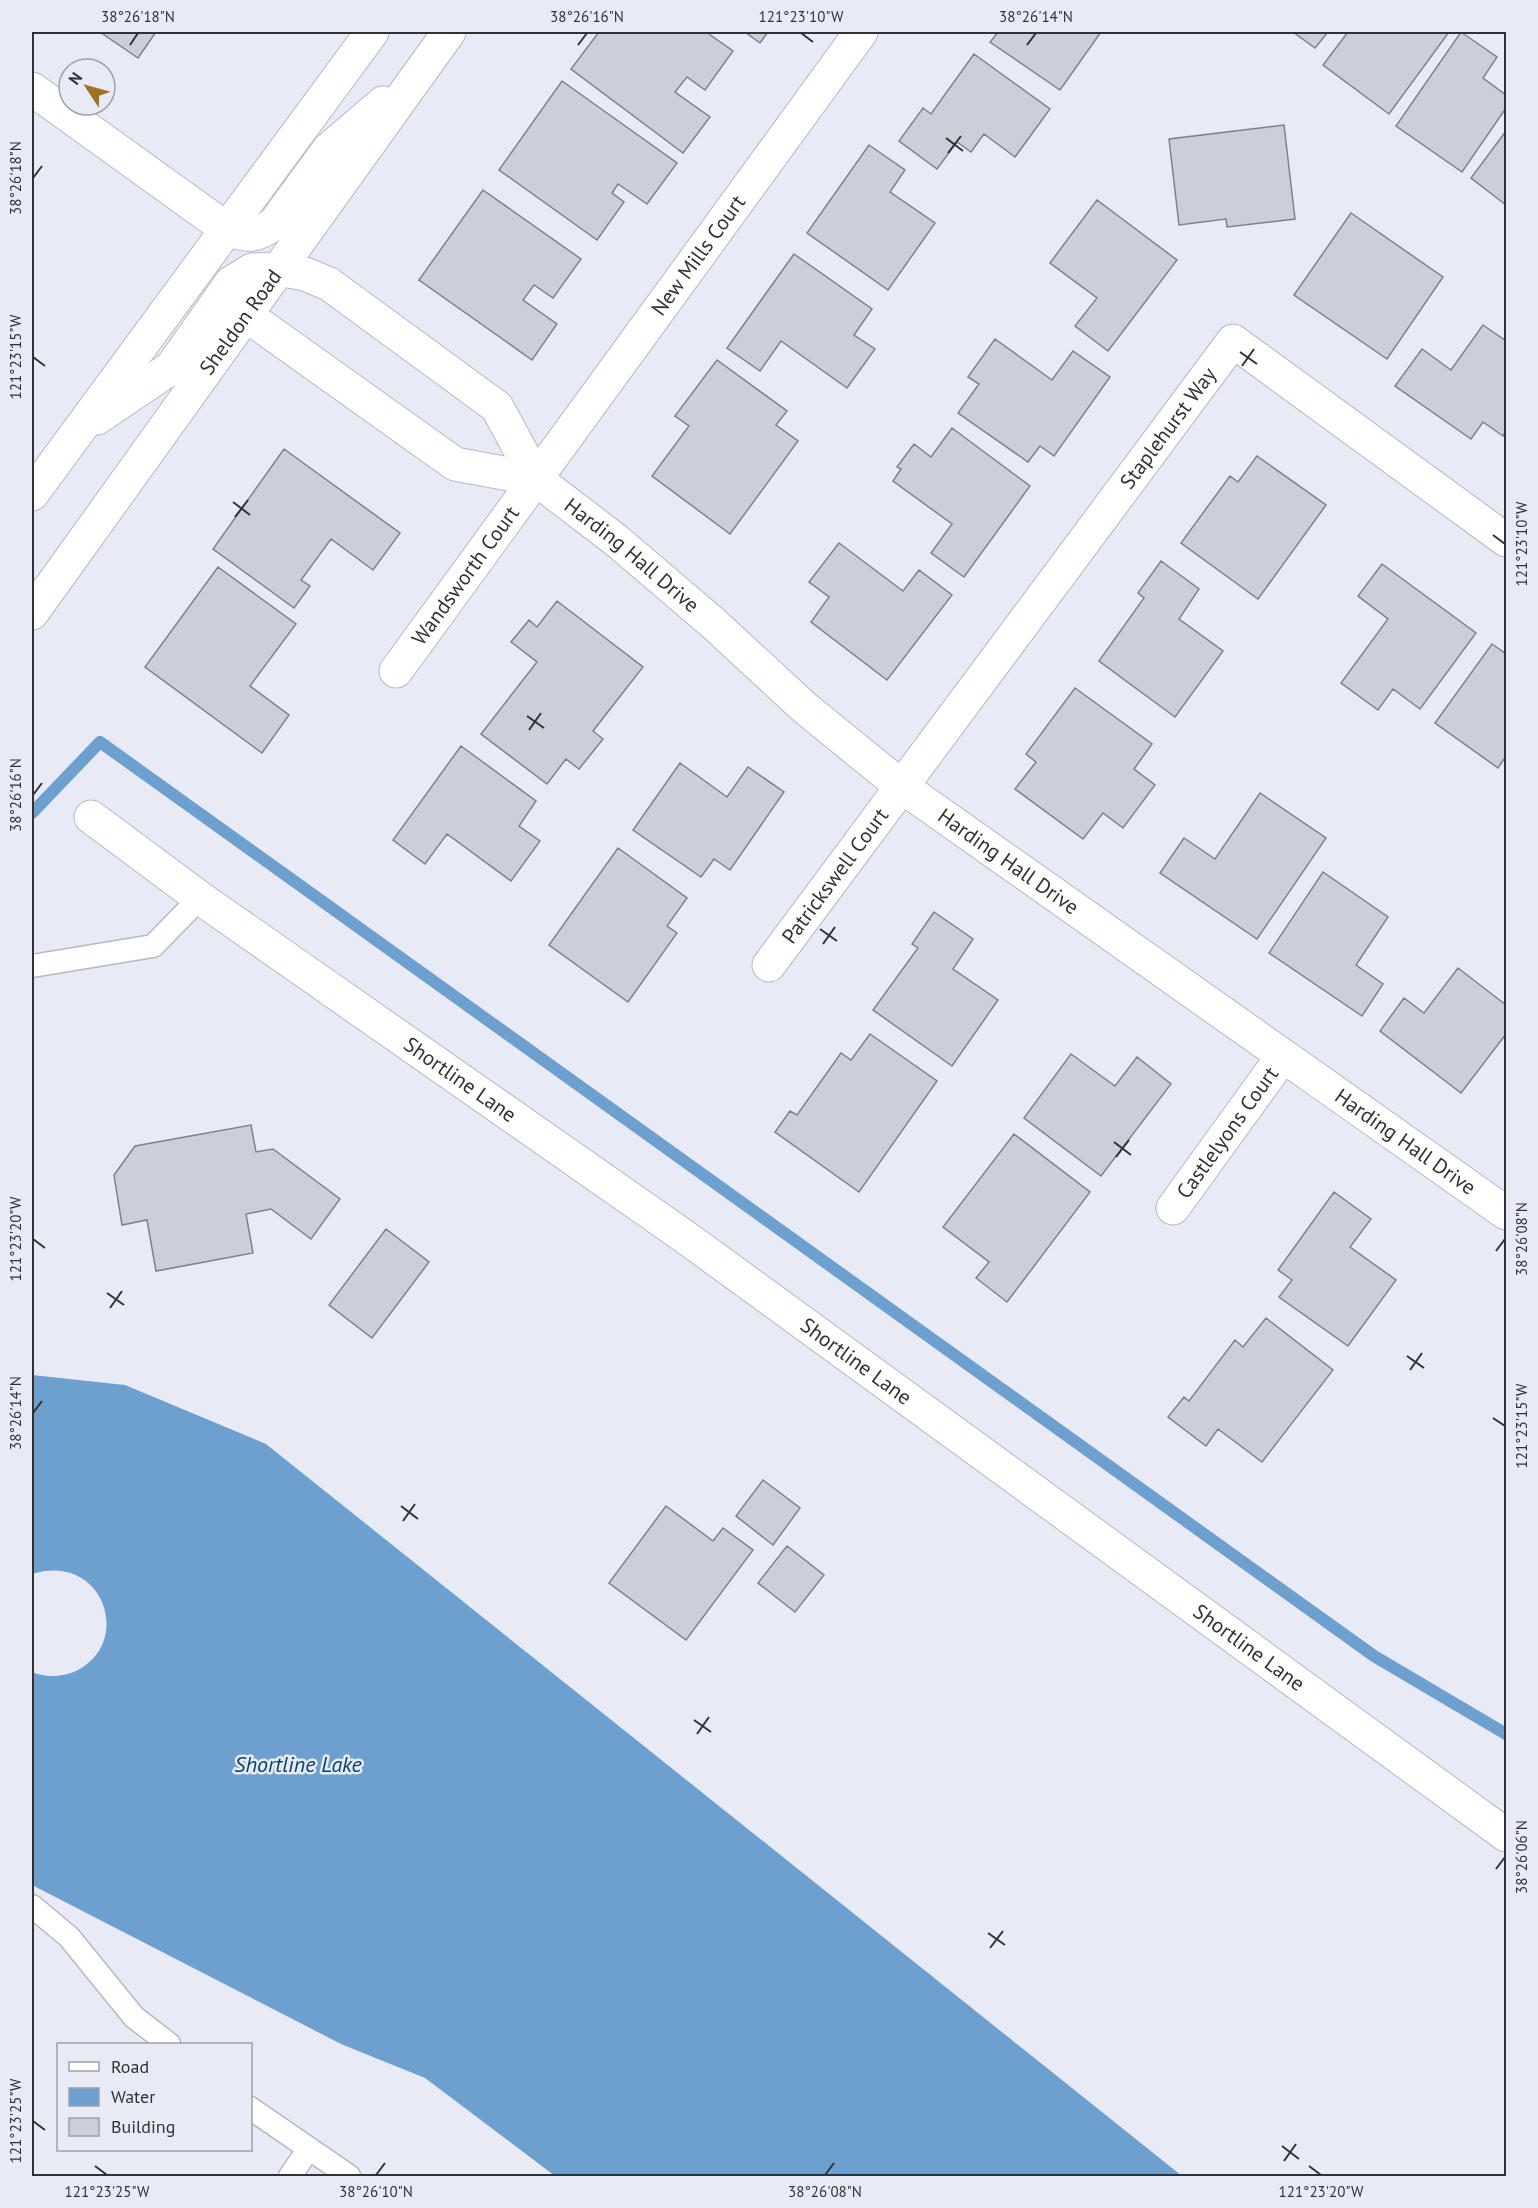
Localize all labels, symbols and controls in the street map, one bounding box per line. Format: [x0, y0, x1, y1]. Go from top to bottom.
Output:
text: 38°26'18"N [101, 7, 175, 26]
text: 38°26'16"N [550, 7, 624, 26]
text: 121°23'10"W [759, 7, 844, 26]
text: 38°26'14"N [999, 7, 1073, 26]
north arrow [57, 57, 117, 117]
text: N [64, 68, 86, 88]
text: 38°26'18"N [6, 141, 25, 215]
street label: New Mills Court [645, 189, 751, 321]
street label: Sheldon Road [193, 264, 287, 380]
text: 121°23'15"W [6, 314, 25, 399]
street label: Staplehurst Way [1114, 362, 1222, 494]
street label: Harding Hall Drive [559, 492, 705, 618]
street label: Wandsworth Court [405, 500, 525, 650]
text: 121°23'10"W [1512, 501, 1531, 586]
text: 38°26'16"N [6, 758, 25, 832]
street label: Patrickswell Court [776, 802, 894, 949]
street label: Harding Hall Drive [933, 802, 1084, 920]
street label: Shortline Lane [399, 1031, 522, 1128]
street label: Castlelyons Court [1170, 1061, 1284, 1204]
street label: Harding Hall Drive [1330, 1082, 1481, 1201]
text: 121°23'20"W [6, 1196, 25, 1281]
text: 38°26'08"N [1512, 1202, 1531, 1276]
street label: Shortline Lane [795, 1311, 917, 1411]
text: 38°26'14"N [6, 1376, 25, 1450]
text: 121°23'15"W [1512, 1383, 1531, 1468]
street label: Shortline Lane [1188, 1598, 1310, 1697]
water label: Shortline Lake [234, 1750, 362, 1778]
text: 38°26'06"N [1512, 1820, 1531, 1894]
legend [57, 2043, 252, 2151]
text: Road [111, 2055, 149, 2078]
text: 121°23'25"W [6, 2078, 25, 2163]
text: Water [111, 2085, 155, 2108]
text: Building [111, 2115, 175, 2138]
text: 121°23'25"W [65, 2182, 150, 2201]
text: 38°26'10"N [339, 2182, 413, 2201]
text: 38°26'08"N [788, 2182, 862, 2201]
text: 121°23'20"W [1279, 2182, 1364, 2201]

